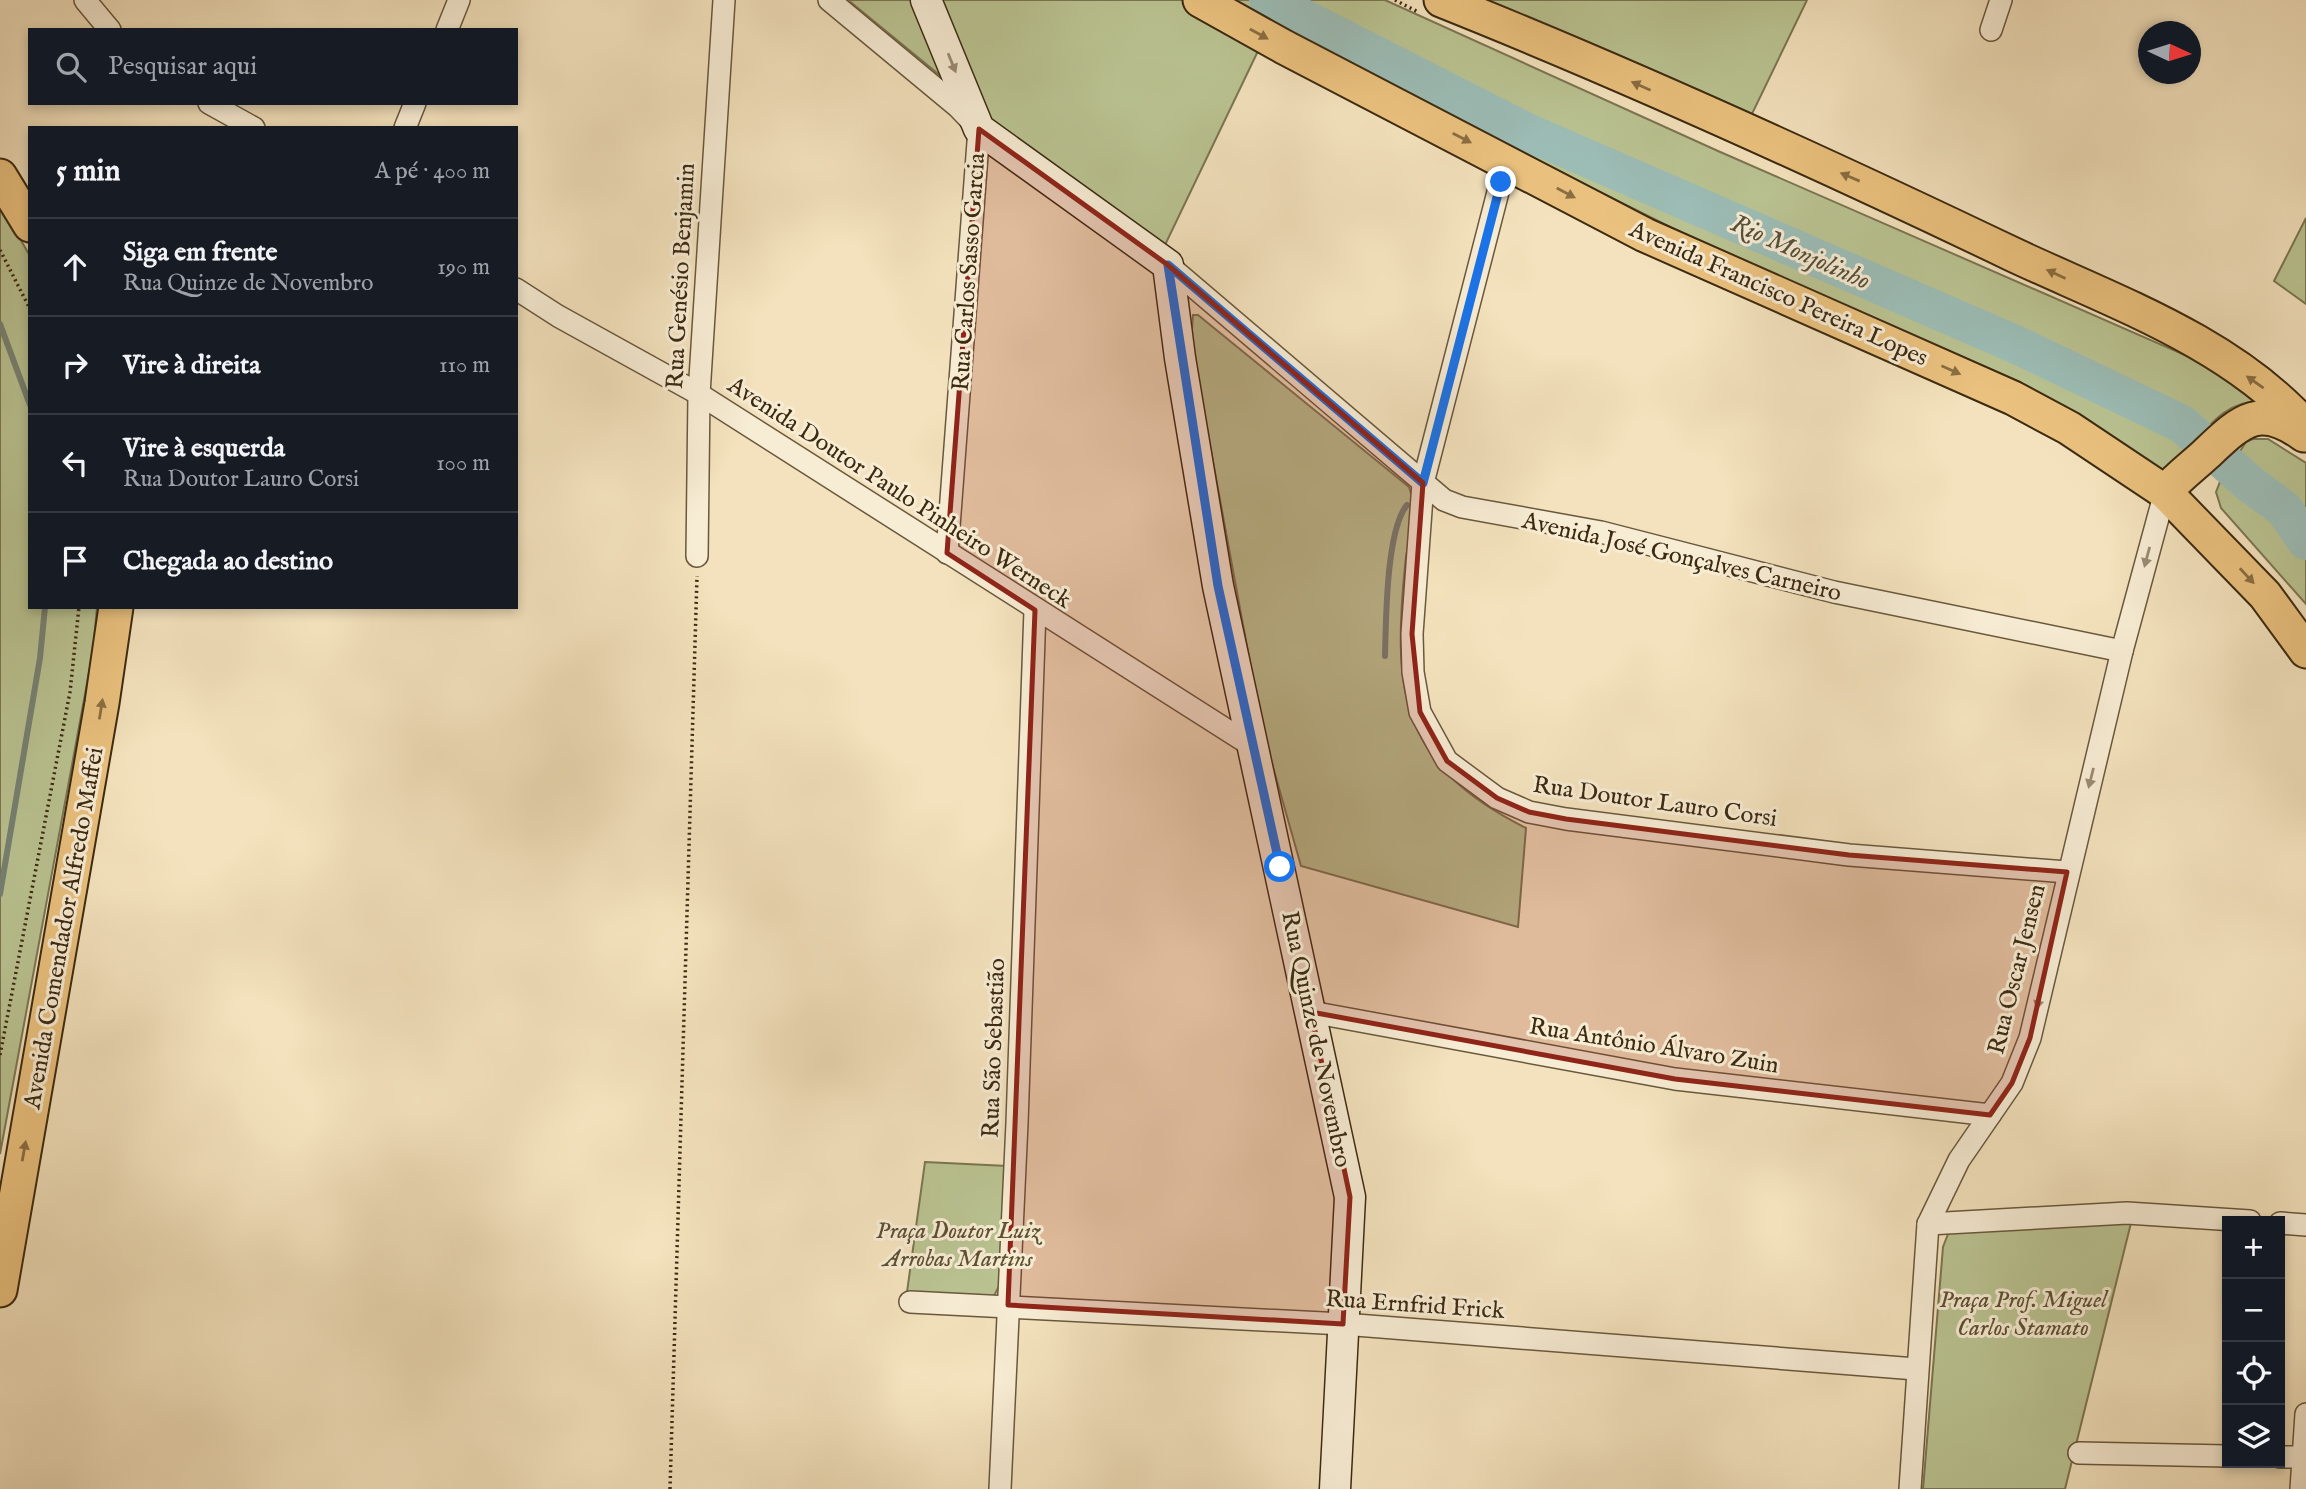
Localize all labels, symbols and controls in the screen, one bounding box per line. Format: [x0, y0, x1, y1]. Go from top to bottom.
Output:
north arrow [2138, 21, 2201, 84]
search box [28, 28, 518, 105]
one-way arrow [1250, 28, 1269, 40]
icon: search [52, 48, 90, 86]
text: Pesquisar aqui [108, 50, 257, 83]
one-way arrow [947, 53, 958, 74]
one-way arrow [1631, 80, 1651, 92]
one-way arrow [1452, 133, 1472, 144]
street label: Rua Carlos Sasso Garcia [946, 151, 993, 392]
text: 5 min [56, 153, 121, 191]
text: A pé · 400 m [375, 157, 490, 186]
street label: Rua Genésio Benjamin [660, 162, 703, 390]
route end [1485, 166, 1516, 197]
one-way arrow [1840, 171, 1860, 183]
one-way arrow [1557, 187, 1577, 199]
water label: Rio Monjolinho [1726, 207, 1875, 298]
street label: Avenida Francisco Pereira Lopes [1624, 214, 1932, 374]
text: Siga em frente [123, 236, 278, 269]
icon: ahead [56, 248, 94, 286]
text: 190 m [437, 253, 490, 282]
text: Rua Quinze de Novembro [123, 269, 373, 298]
one-way arrow [2045, 269, 2066, 280]
icon: right [56, 346, 94, 384]
text: Vire à direita [123, 349, 260, 382]
text: 110 m [439, 351, 490, 380]
one-way arrow [1941, 364, 1961, 376]
street label: Avenida Doutor Paulo Pinheiro Werneck [720, 370, 1077, 616]
one-way arrow [2246, 376, 2265, 389]
text: Vire à esquerda [123, 432, 285, 465]
icon: left [56, 444, 94, 482]
text: 100 m [436, 449, 490, 478]
text: Rua Doutor Lauro Corsi [123, 465, 359, 494]
street label: Avenida José Gonçalves Carneiro [1518, 505, 1844, 609]
icon: arrive [56, 542, 94, 580]
text: Chegada ao destino [123, 545, 333, 578]
one-way arrow [2142, 547, 2152, 568]
one-way arrow [2239, 567, 2255, 584]
one-way arrow [96, 698, 107, 720]
street label: Avenida Comendador Alfredo Maffei [17, 745, 112, 1113]
one-way arrow [2085, 767, 2096, 789]
street label: Rua Doutor Lauro Corsi [1531, 770, 1779, 835]
route start [1264, 851, 1295, 882]
street label: Rua Oscar Jensen [1981, 881, 2054, 1058]
street label: Rua Quinze de Novembro [1273, 908, 1358, 1170]
street label: Rua São Sebastião [976, 958, 1013, 1139]
one-way arrow [2033, 988, 2044, 1010]
street label: Rua Antônio Álvaro Zuin [1527, 1011, 1781, 1082]
one-way arrow [19, 1140, 30, 1162]
park label: Praça Doutor Luiz Arrobas Martins [876, 1216, 1043, 1275]
map controls [2222, 1216, 2285, 1468]
button: + [2222, 1216, 2285, 1279]
button: − [2222, 1279, 2285, 1342]
street label: Rua Ernfrid Frick [1324, 1284, 1506, 1327]
park label: Praça Prof. Miguel Carlos Stamato [1939, 1285, 2109, 1344]
button: locate [2222, 1342, 2285, 1405]
button: layers [2222, 1405, 2285, 1468]

